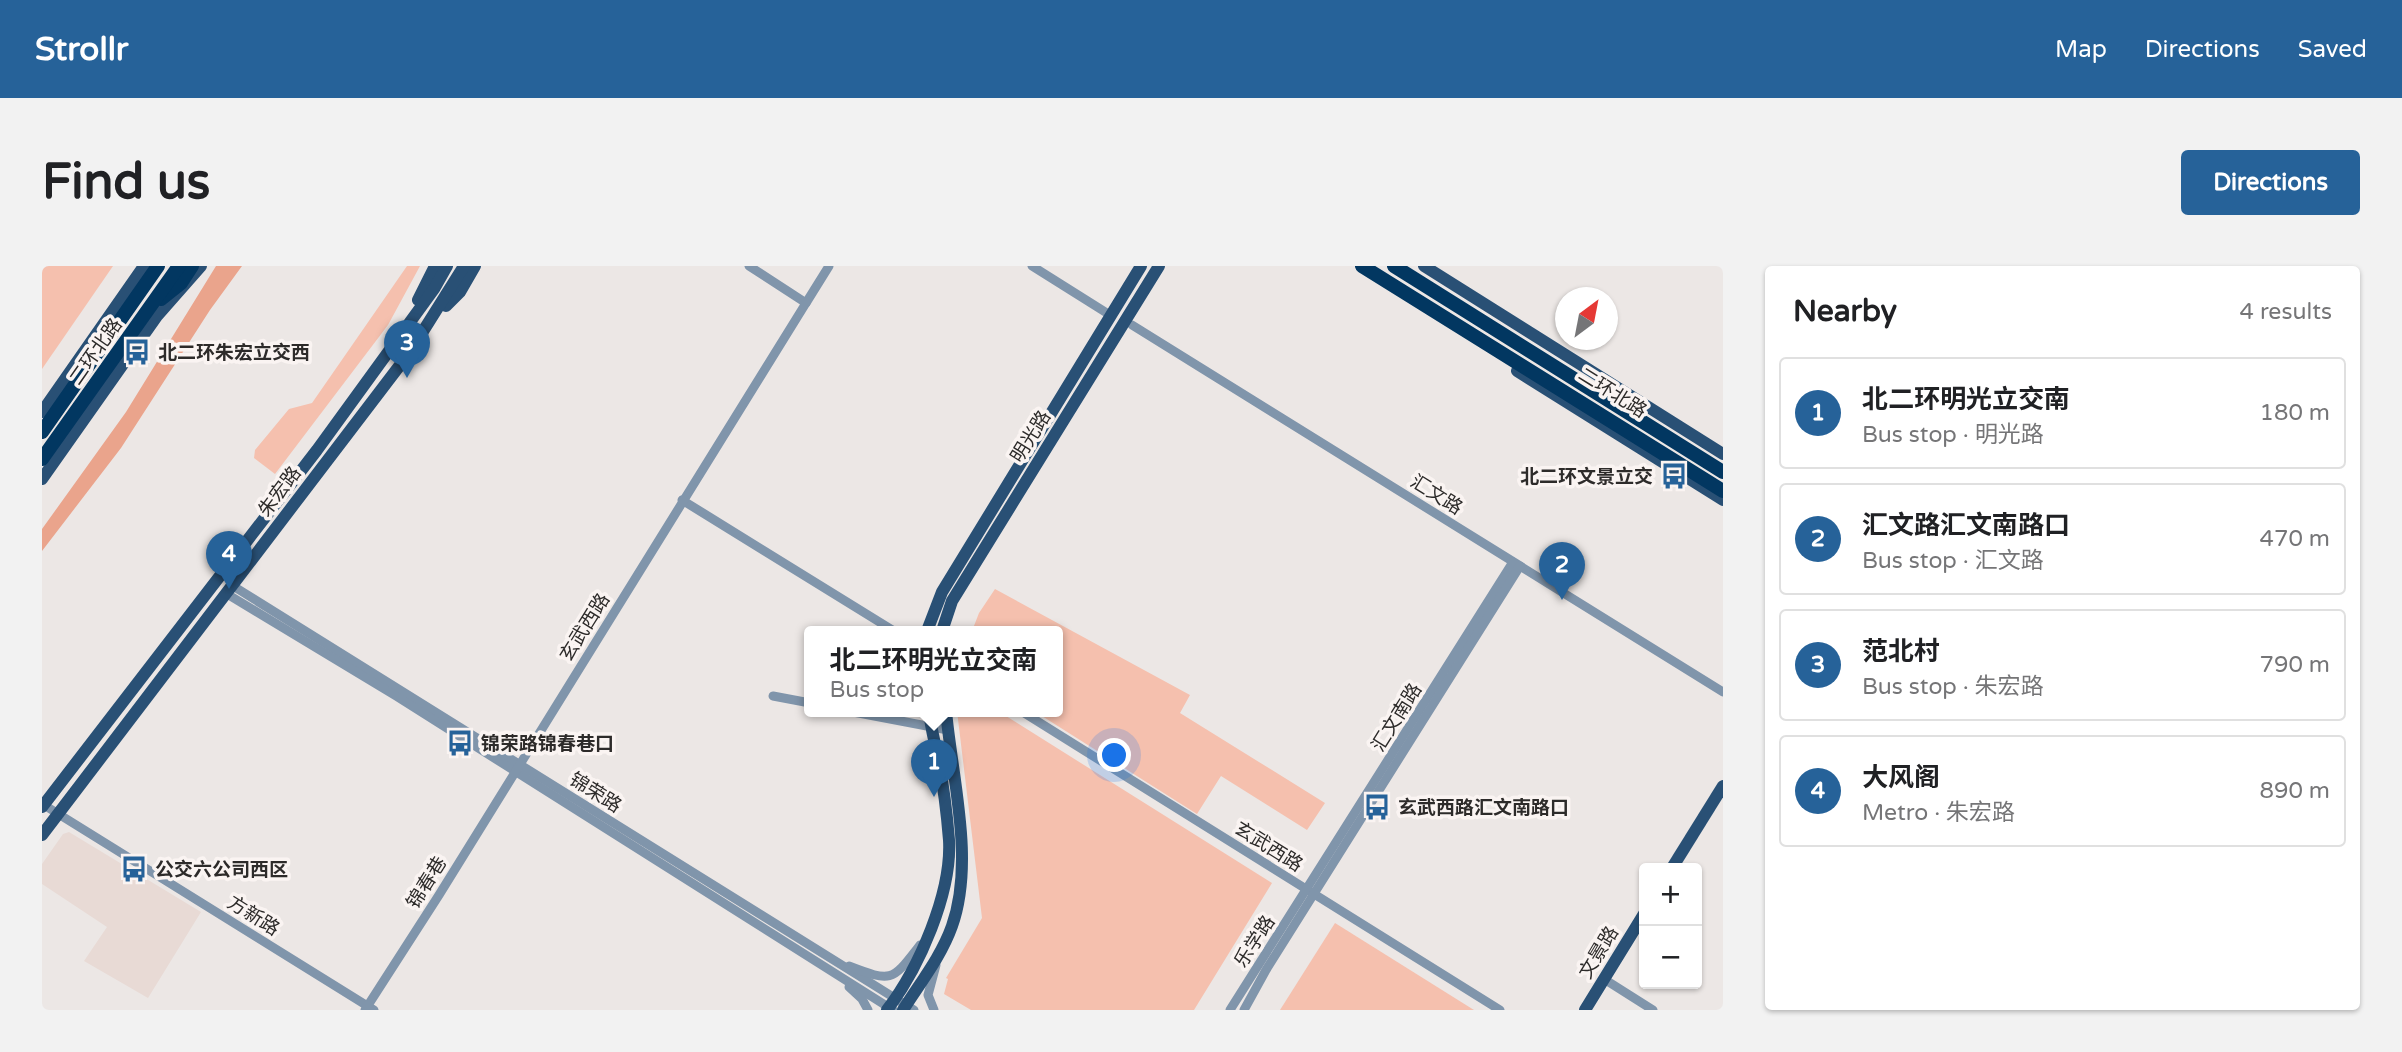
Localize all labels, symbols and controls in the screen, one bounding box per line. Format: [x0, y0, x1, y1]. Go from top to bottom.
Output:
text: Strollr [35, 30, 129, 69]
text: Map [2055, 35, 2107, 64]
text: Directions [2145, 35, 2260, 64]
text: Saved [2298, 35, 2367, 64]
button: Directions [2181, 150, 2360, 215]
text: Find us [42, 153, 210, 212]
north arrow [1555, 287, 1618, 350]
text: Nearby [1793, 293, 1897, 330]
text: 4 results [2239, 298, 2332, 326]
street label: 二环北路 [65, 314, 127, 389]
pin: 3 [384, 320, 430, 378]
bus stop icon: 北二环朱宏立交西 [122, 337, 152, 367]
place label: 北二环朱宏立交西 [158, 342, 310, 364]
street label: 二环北路 [1574, 363, 1651, 422]
text: 北二环明光立交南 [1862, 384, 2070, 415]
text: 1 [1811, 399, 1825, 427]
text: 180 m [2260, 399, 2330, 427]
street label: 明光路 [1006, 407, 1055, 467]
text: Bus stop · 明光路 [1862, 421, 2044, 449]
bus stop icon: 北二环文景立交 [1659, 461, 1689, 491]
street label: 朱宏路 [254, 462, 306, 521]
place label: 北二环文景立交 [1520, 466, 1653, 488]
street label: 汇文路 [1406, 470, 1466, 519]
text: 汇文路汇文南路口 [1862, 510, 2070, 541]
text: 2 [1811, 525, 1825, 553]
text: 470 m [2260, 525, 2330, 553]
pin: 4 [206, 531, 252, 589]
pin: 2 [1539, 542, 1585, 600]
text: Bus stop · 汇文路 [1862, 547, 2044, 575]
street label: 玄武西路 [555, 589, 614, 666]
popup [804, 626, 1063, 717]
text: 范北村 [1862, 636, 1940, 667]
text: 北二环明光立交南 [829, 645, 1038, 676]
text: 3 [1811, 651, 1825, 679]
text: 790 m [2260, 651, 2330, 679]
text: Bus stop · 朱宏路 [1862, 673, 2044, 701]
text: Bus stop [829, 676, 924, 704]
street label: 汇文南路 [1367, 679, 1426, 756]
bus stop icon: 锦荣路锦春巷口 [445, 728, 475, 758]
place label: 锦荣路锦春巷口 [481, 733, 614, 755]
your location [1097, 738, 1131, 772]
pin: 1 [911, 739, 957, 797]
text: 大风阁 [1862, 762, 1940, 793]
street label: 锦荣路 [565, 768, 625, 817]
text: 4 [1811, 777, 1825, 805]
text: 890 m [2260, 777, 2330, 805]
bus stop icon: 玄武西路汇文南路口 [1362, 792, 1392, 822]
place label: 玄武西路汇文南路口 [1398, 797, 1569, 819]
text: Metro · 朱宏路 [1862, 799, 2015, 827]
street label: 玄武西路 [1230, 817, 1307, 876]
street label: 锦春巷 [402, 853, 451, 913]
bus stop icon: 公交六公司西区 [119, 854, 149, 884]
place label: 公交六公司西区 [155, 859, 288, 881]
map controls [1639, 863, 1702, 989]
button: + [1639, 863, 1702, 926]
street label: 方新路 [223, 891, 283, 940]
street label: 乐学路 [1230, 912, 1280, 971]
street label: 文景路 [1575, 922, 1623, 983]
button: − [1639, 926, 1702, 989]

